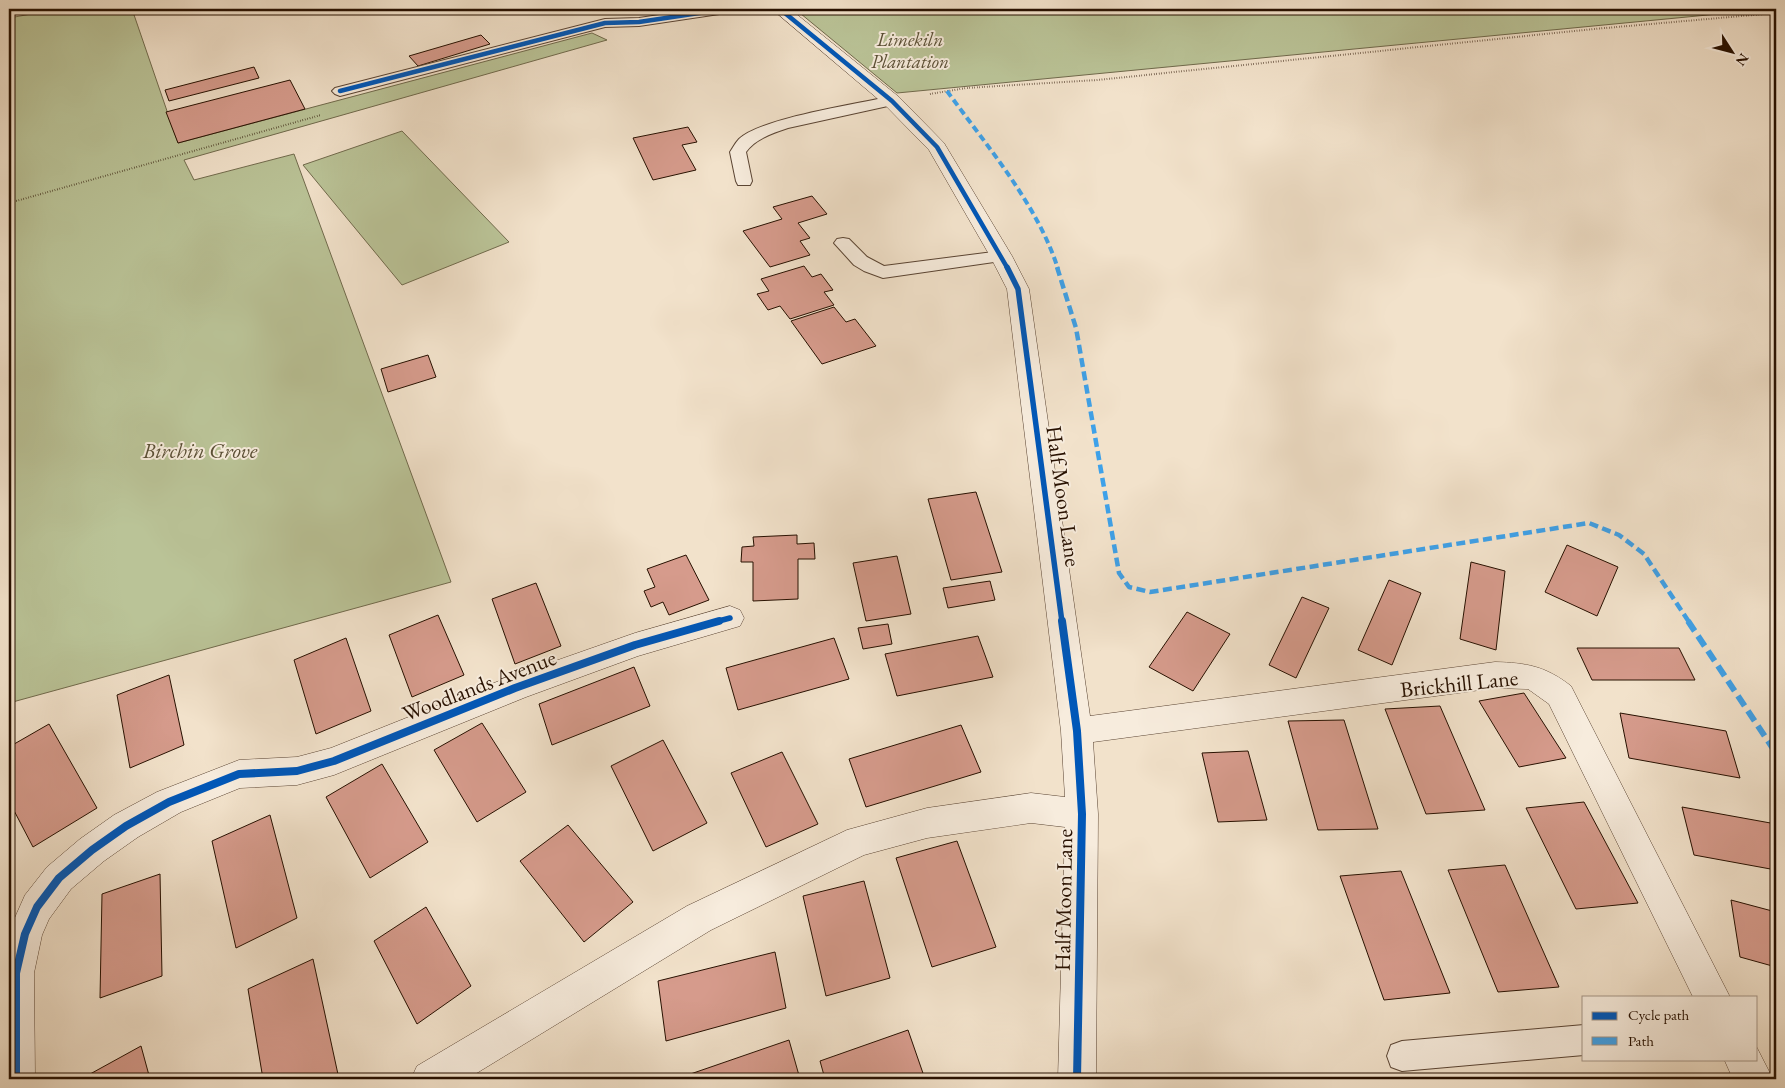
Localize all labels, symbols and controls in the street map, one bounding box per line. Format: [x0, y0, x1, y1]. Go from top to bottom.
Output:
park label: Limekiln Plantation [871, 27, 949, 74]
north arrow [1708, 28, 1758, 78]
text: N [1732, 50, 1753, 70]
street label: Half Moon Lane [1039, 424, 1088, 569]
park label: Birchin Grove [142, 436, 258, 465]
street label: Woodlands Avenue [398, 643, 561, 728]
street label: Brickhill Lane [1399, 663, 1520, 704]
street label: Half Moon Lane [1048, 828, 1079, 971]
legend [1582, 996, 1758, 1060]
text: Cycle path [1628, 1005, 1690, 1024]
text: Path [1628, 1031, 1654, 1050]

